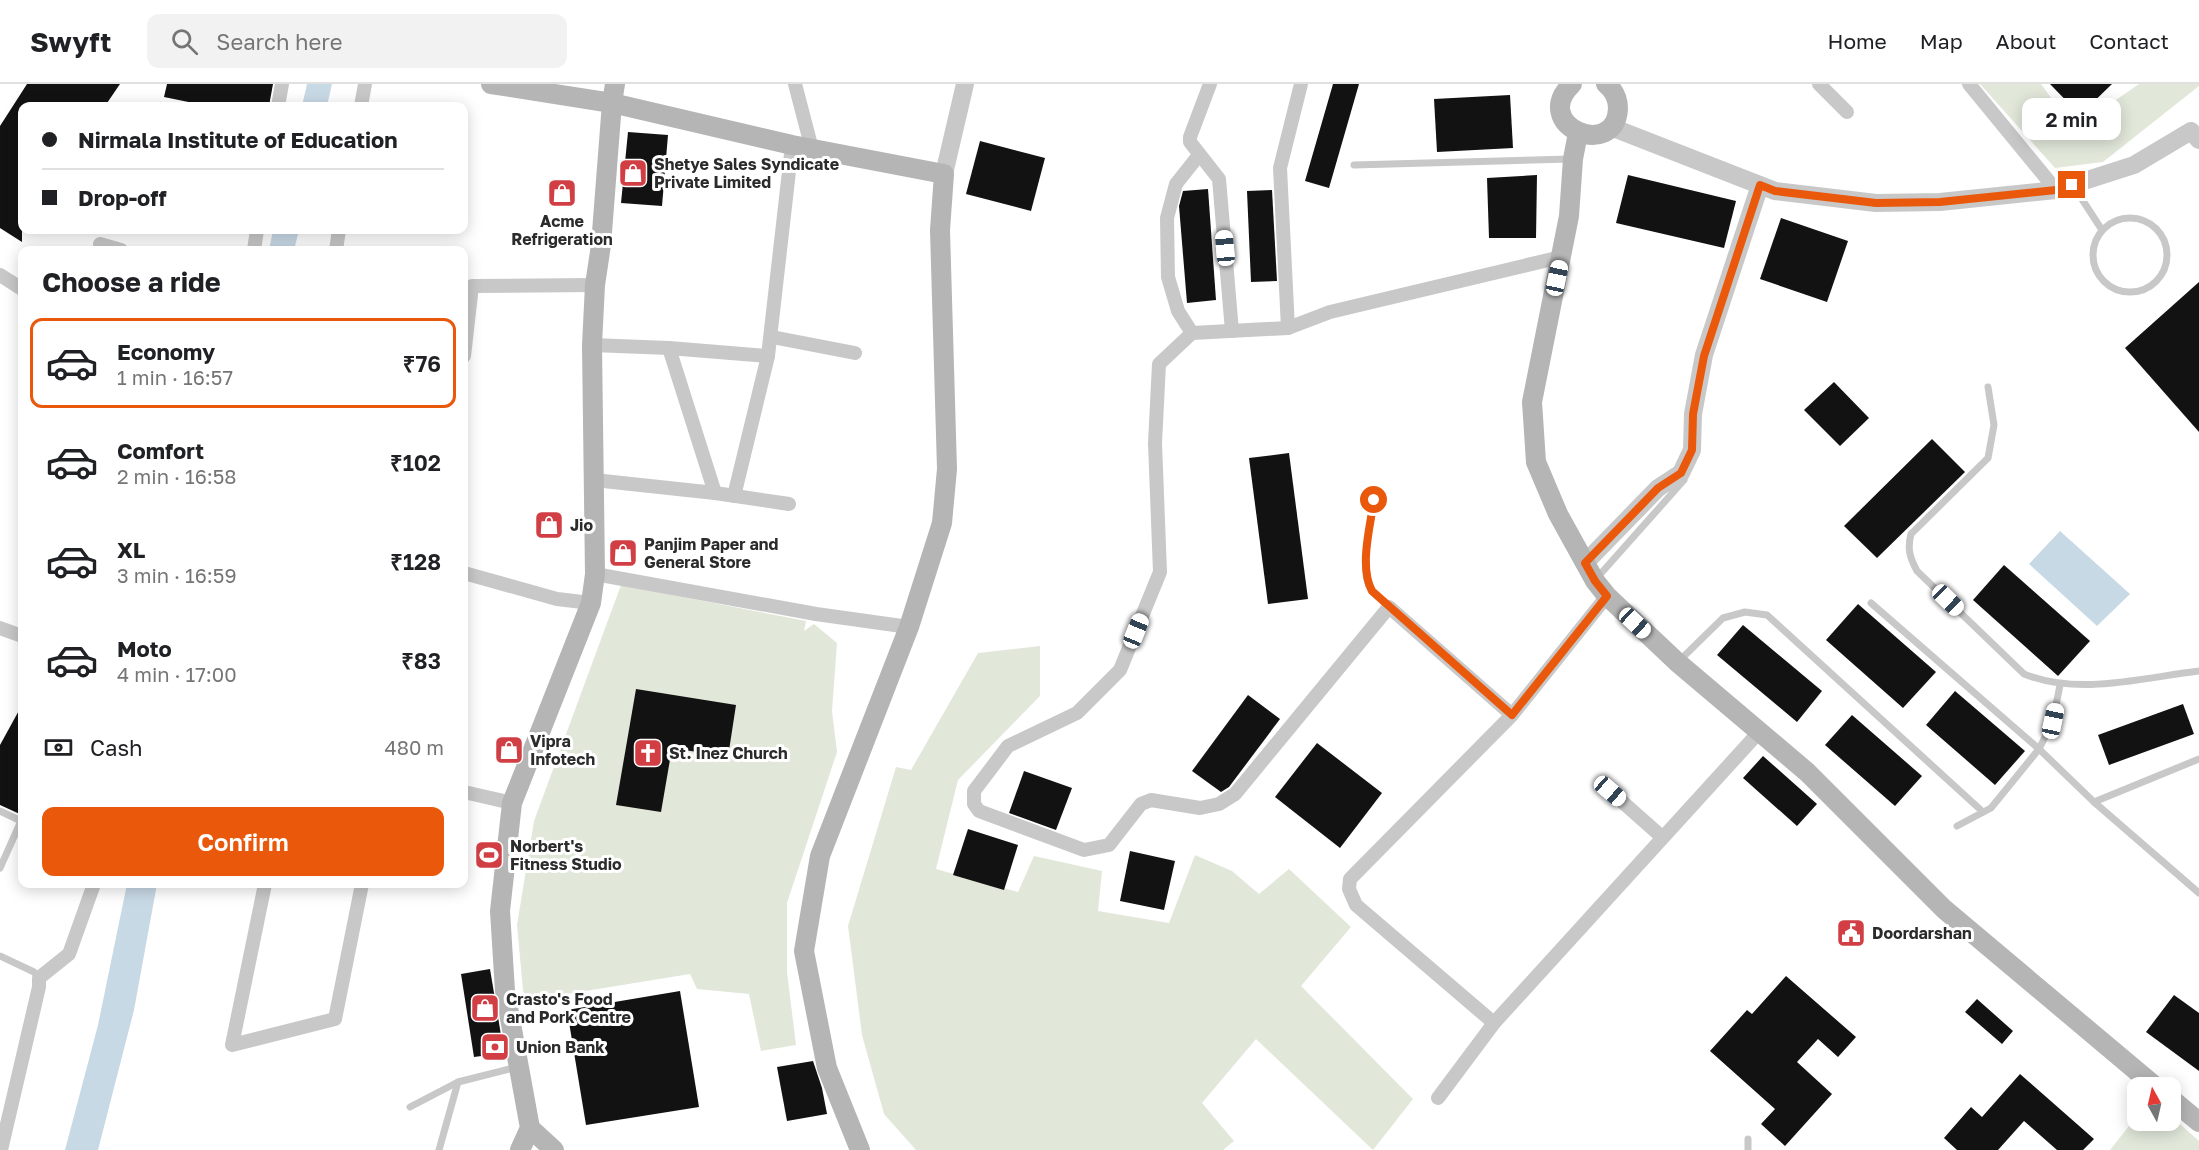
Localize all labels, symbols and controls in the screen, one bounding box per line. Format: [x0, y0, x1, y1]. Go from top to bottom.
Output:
search box [147, 14, 567, 68]
text: Swyft [30, 25, 111, 58]
icon: search [168, 25, 201, 58]
text: Search here [216, 28, 342, 55]
text: Home [1827, 28, 1887, 54]
text: Map [1920, 28, 1963, 54]
text: About [1996, 28, 2056, 54]
text: Contact [2089, 28, 2169, 54]
callout: 2 min [2022, 98, 2122, 140]
text: 2 min [2046, 107, 2098, 131]
text: Nirmala Institute of Education [78, 126, 398, 153]
place label: Shetye Sales Syndicate Private Limited [654, 154, 839, 192]
shop icon: Shetye Sales Syndicate Private Limited [617, 157, 649, 189]
route end [2058, 171, 2085, 198]
shop icon: Acme Refrigeration [546, 177, 578, 209]
text: Drop-off [78, 184, 167, 211]
place label: Acme Refrigeration [511, 211, 613, 249]
car [1214, 229, 1236, 267]
car [1544, 259, 1570, 297]
text: Choose a ride [42, 266, 221, 298]
icon: car [45, 336, 99, 390]
text: Economy [117, 338, 215, 365]
text: ₹76 [403, 350, 441, 377]
text: 1 min · 16:57 [117, 365, 233, 389]
icon: car [45, 435, 99, 489]
text: Comfort [117, 437, 204, 464]
text: ₹102 [390, 449, 441, 476]
text: 2 min · 16:58 [117, 464, 237, 488]
route start [1360, 486, 1387, 513]
shop icon: Jio [533, 509, 565, 541]
place label: Jio [570, 515, 594, 535]
icon: car [45, 534, 99, 588]
place label: Panjim Paper and General Store [644, 534, 778, 572]
text: XL [117, 536, 145, 563]
shop icon: Panjim Paper and General Store [607, 537, 639, 569]
text: ₹128 [390, 548, 441, 575]
text: 3 min · 16:59 [117, 563, 237, 587]
car [1929, 581, 1967, 619]
car [1616, 604, 1654, 642]
car [1121, 611, 1151, 651]
icon: car [45, 633, 99, 687]
text: Moto [117, 635, 172, 662]
text: ₹83 [401, 647, 441, 674]
text: 4 min · 17:00 [117, 662, 237, 686]
car [2040, 702, 2066, 740]
icon: cash [42, 731, 75, 764]
place label: Vipra Infotech [530, 731, 595, 769]
text: Cash [90, 734, 143, 761]
shop icon: Vipra Infotech [493, 734, 525, 766]
text: 480 m [385, 735, 444, 759]
church icon: St. Inez Church [632, 737, 664, 769]
place label: St. Inez Church [669, 743, 788, 763]
car [1591, 772, 1629, 810]
button: Confirm [42, 807, 444, 876]
place label: Norbert's Fitness Studio [510, 836, 622, 874]
sports icon: Norbert's Fitness Studio [473, 839, 505, 871]
public building icon: Doordarshan [1835, 917, 1867, 949]
place label: Doordarshan [1872, 923, 1972, 943]
place label: Crasto's Food and Pork Centre [506, 989, 631, 1027]
shop icon: Crasto's Food and Pork Centre [469, 992, 501, 1024]
bank icon: Union Bank [479, 1031, 511, 1063]
place label: Union Bank [516, 1037, 605, 1057]
north arrow [2127, 1077, 2181, 1131]
map controls [2127, 1077, 2181, 1131]

